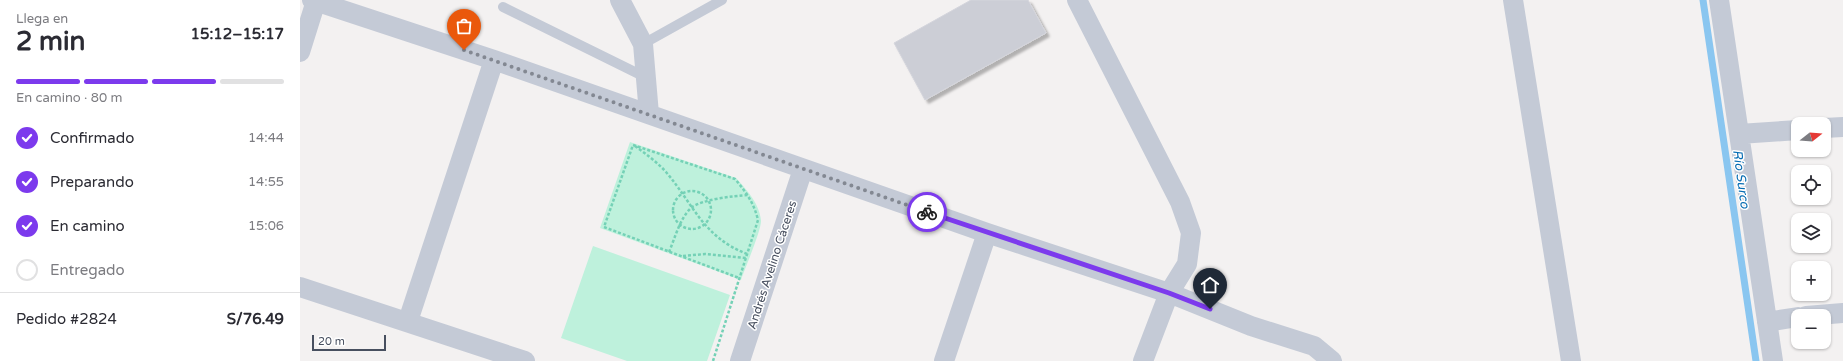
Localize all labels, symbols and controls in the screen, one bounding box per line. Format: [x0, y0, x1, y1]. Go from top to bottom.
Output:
pin [447, 9, 481, 50]
text: Llega en [16, 11, 68, 27]
icon: bag [453, 15, 475, 37]
text: 15:12–15:17 [191, 25, 284, 43]
text: 2 min [16, 26, 85, 57]
text: En camino · 80 m [16, 90, 123, 106]
north arrow [1791, 117, 1831, 157]
map controls [1791, 117, 1831, 349]
icon: check [16, 127, 38, 149]
text: Confirmado [50, 129, 134, 147]
text: 14:44 [248, 130, 284, 146]
water label: Río Surco [1729, 149, 1753, 210]
button: locate [1791, 165, 1831, 205]
icon: check [16, 171, 38, 193]
text: Preparando [50, 173, 134, 191]
text: 14:55 [248, 174, 284, 190]
courier [907, 192, 947, 232]
street label: Andrés Avelino Cáceres [745, 199, 799, 331]
icon: bike [916, 201, 938, 223]
button: layers [1791, 213, 1831, 253]
icon: check [16, 215, 38, 237]
text: En camino [50, 217, 125, 235]
text: 15:06 [248, 218, 284, 234]
text: Entregado [50, 261, 125, 279]
button: + [1791, 261, 1831, 301]
pin [1193, 268, 1227, 309]
icon: home [1199, 274, 1221, 296]
button: − [1791, 309, 1831, 349]
text: Pedido #2824 [16, 310, 117, 328]
text: S/76.49 [227, 310, 284, 328]
scale bar [312, 333, 386, 352]
text: 20 m [318, 335, 345, 348]

